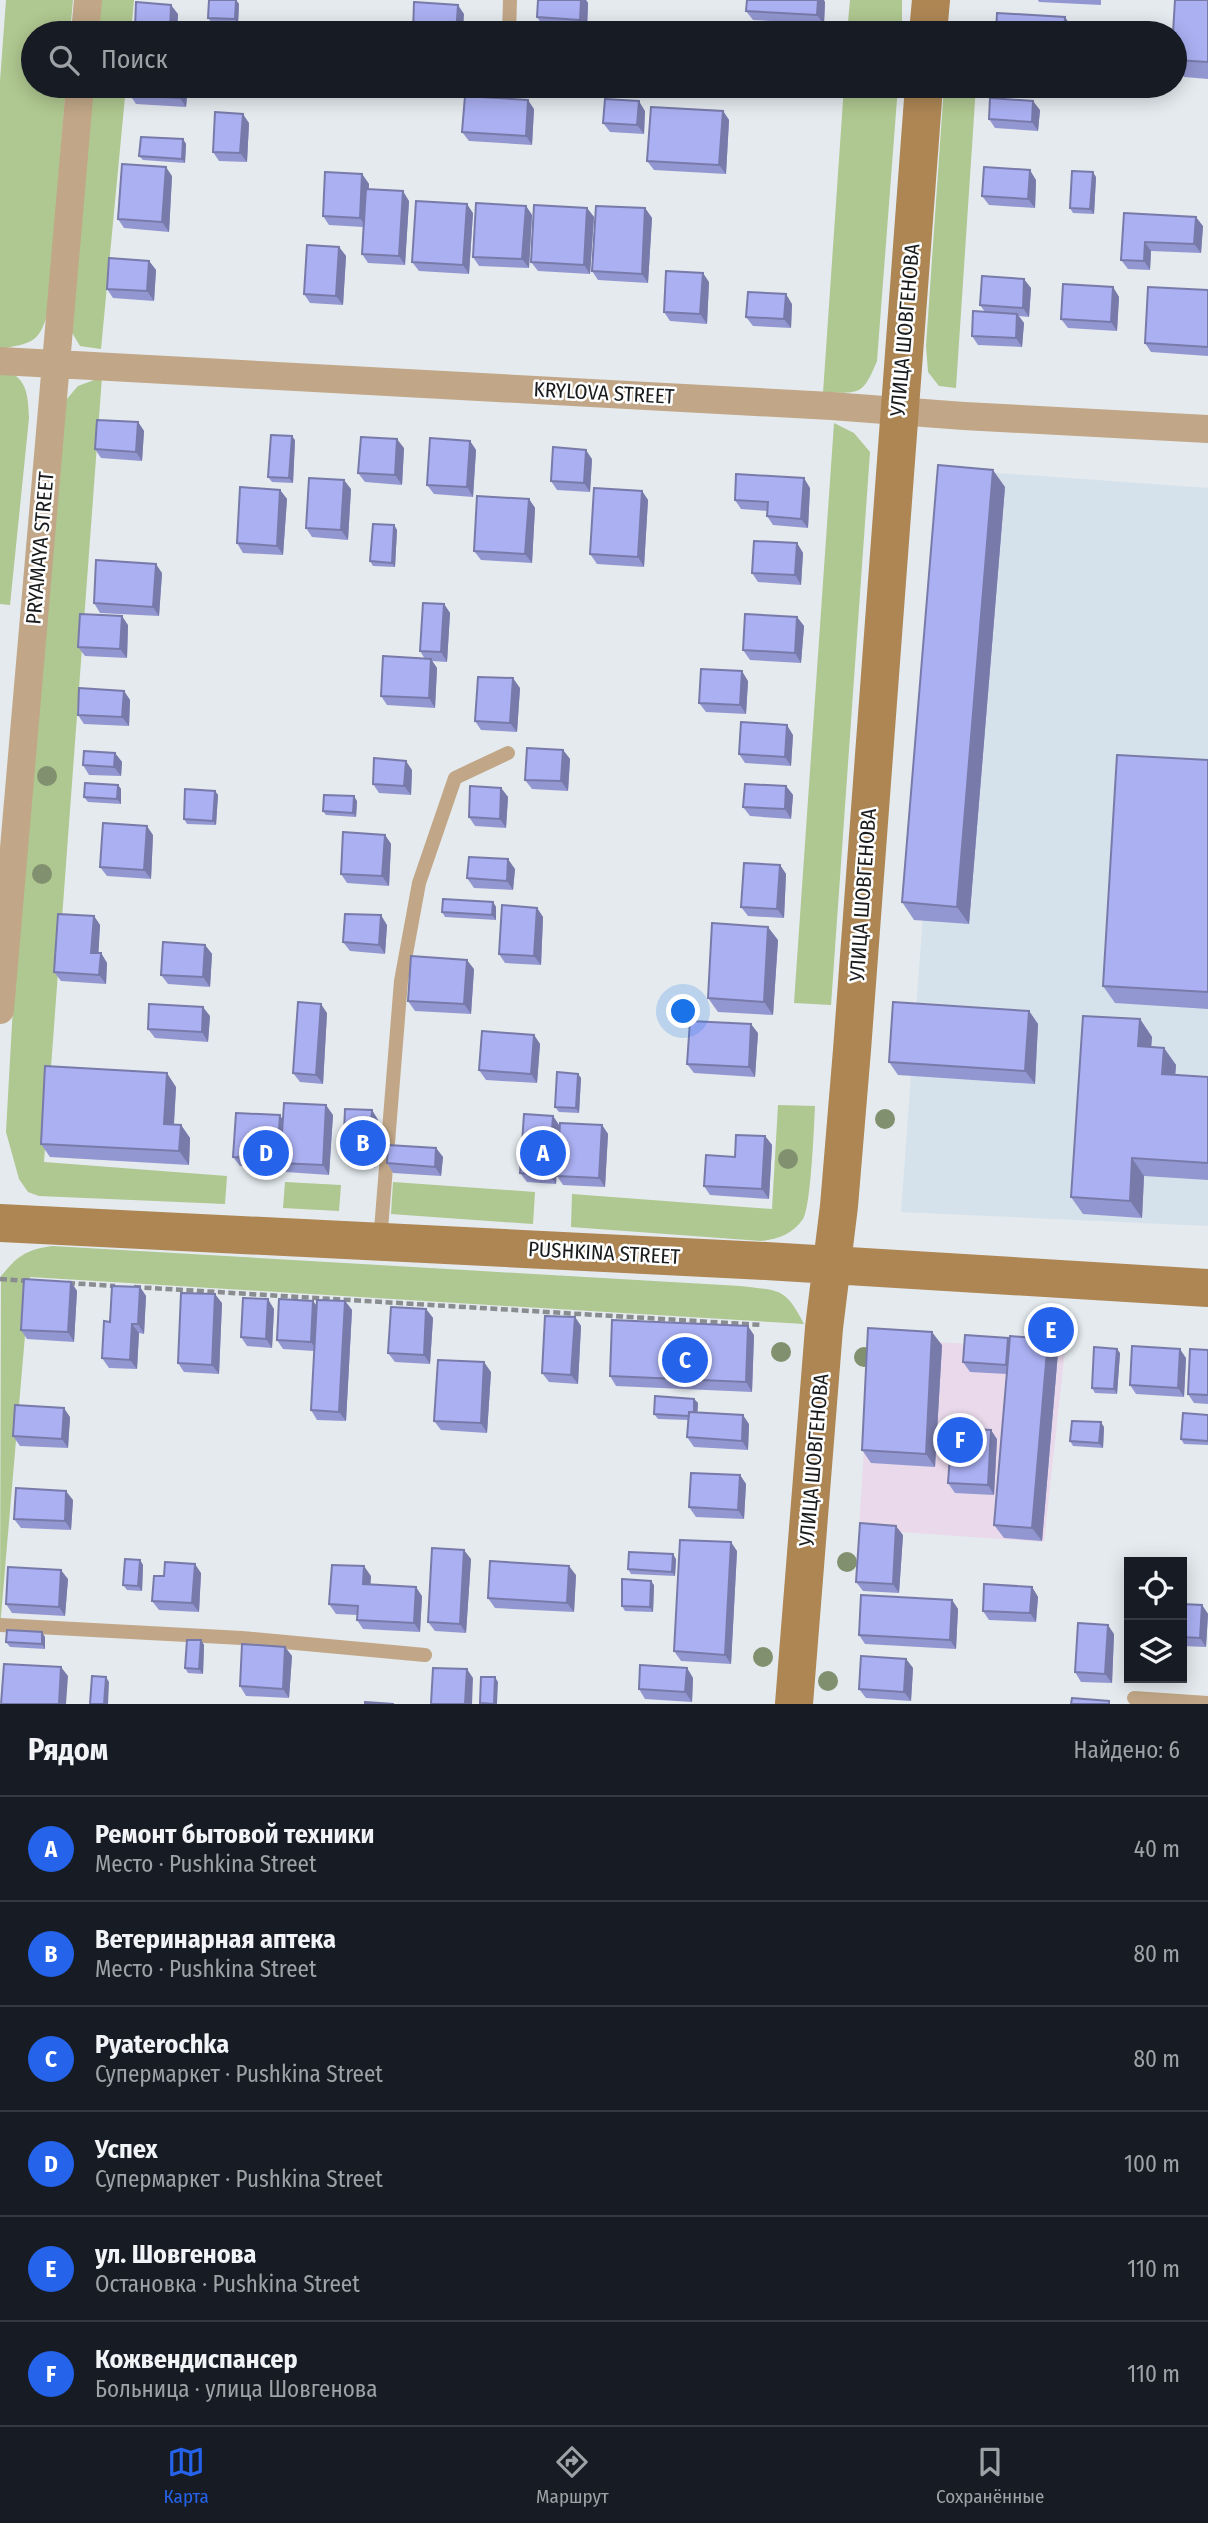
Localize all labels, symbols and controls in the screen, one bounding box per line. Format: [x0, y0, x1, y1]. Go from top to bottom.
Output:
search box [21, 21, 1187, 98]
icon: search [45, 41, 83, 79]
text: Поиск [101, 44, 168, 75]
street label: УЛИЦА ШОВГЕНОВА [884, 243, 926, 418]
street label: KRYLOVA STREET [533, 376, 675, 410]
street label: PRYAMAYA STREET [20, 470, 60, 625]
street label: УЛИЦА ШОВГЕНОВА [844, 808, 882, 983]
your location [666, 994, 700, 1028]
pin: B [340, 1117, 386, 1169]
pin: D [243, 1127, 289, 1179]
pin: A [520, 1127, 566, 1179]
street label: PUSHKINA STREET [527, 1236, 681, 1270]
pin: E [1028, 1304, 1074, 1356]
pin: C [662, 1334, 708, 1386]
street label: УЛИЦА ШОВГЕНОВА [793, 1373, 835, 1548]
pin: F [937, 1414, 983, 1466]
map controls [1124, 1557, 1187, 1683]
button: locate [1124, 1557, 1187, 1620]
button: layers [1124, 1620, 1187, 1683]
text: Рядом [28, 1732, 108, 1768]
text: Найдено: 6 [1073, 1736, 1180, 1764]
text: Ремонт бытовой техники [95, 1819, 374, 1850]
text: A [45, 1835, 57, 1863]
text: 40 m [1134, 1835, 1180, 1863]
text: Место · Pushkina Street [95, 1850, 316, 1878]
text: Ветеринарная аптека [95, 1924, 336, 1955]
text: B [45, 1940, 57, 1968]
text: 80 m [1133, 1940, 1180, 1968]
text: Место · Pushkina Street [95, 1955, 316, 1983]
text: Pyaterochka [95, 2029, 229, 2060]
text: C [45, 2045, 57, 2073]
text: 80 m [1133, 2045, 1180, 2073]
text: Супермаркет · Pushkina Street [95, 2060, 383, 2088]
text: Успех [95, 2134, 158, 2165]
text: D [44, 2150, 58, 2178]
text: 100 m [1124, 2150, 1180, 2178]
text: Супермаркет · Pushkina Street [95, 2165, 383, 2193]
text: ул. Шовгенова [95, 2239, 256, 2270]
text: E [46, 2255, 56, 2283]
text: 110 m [1127, 2255, 1180, 2283]
text: Остановка · Pushkina Street [95, 2270, 360, 2298]
text: Кожвендиспансер [95, 2344, 298, 2375]
text: F [46, 2360, 56, 2388]
text: 110 m [1127, 2360, 1180, 2388]
text: Больница · улица Шовгенова [95, 2375, 377, 2403]
tab: Карта [164, 2443, 209, 2508]
tab: Маршрут [536, 2443, 609, 2508]
tab: Сохранённые [936, 2443, 1044, 2508]

